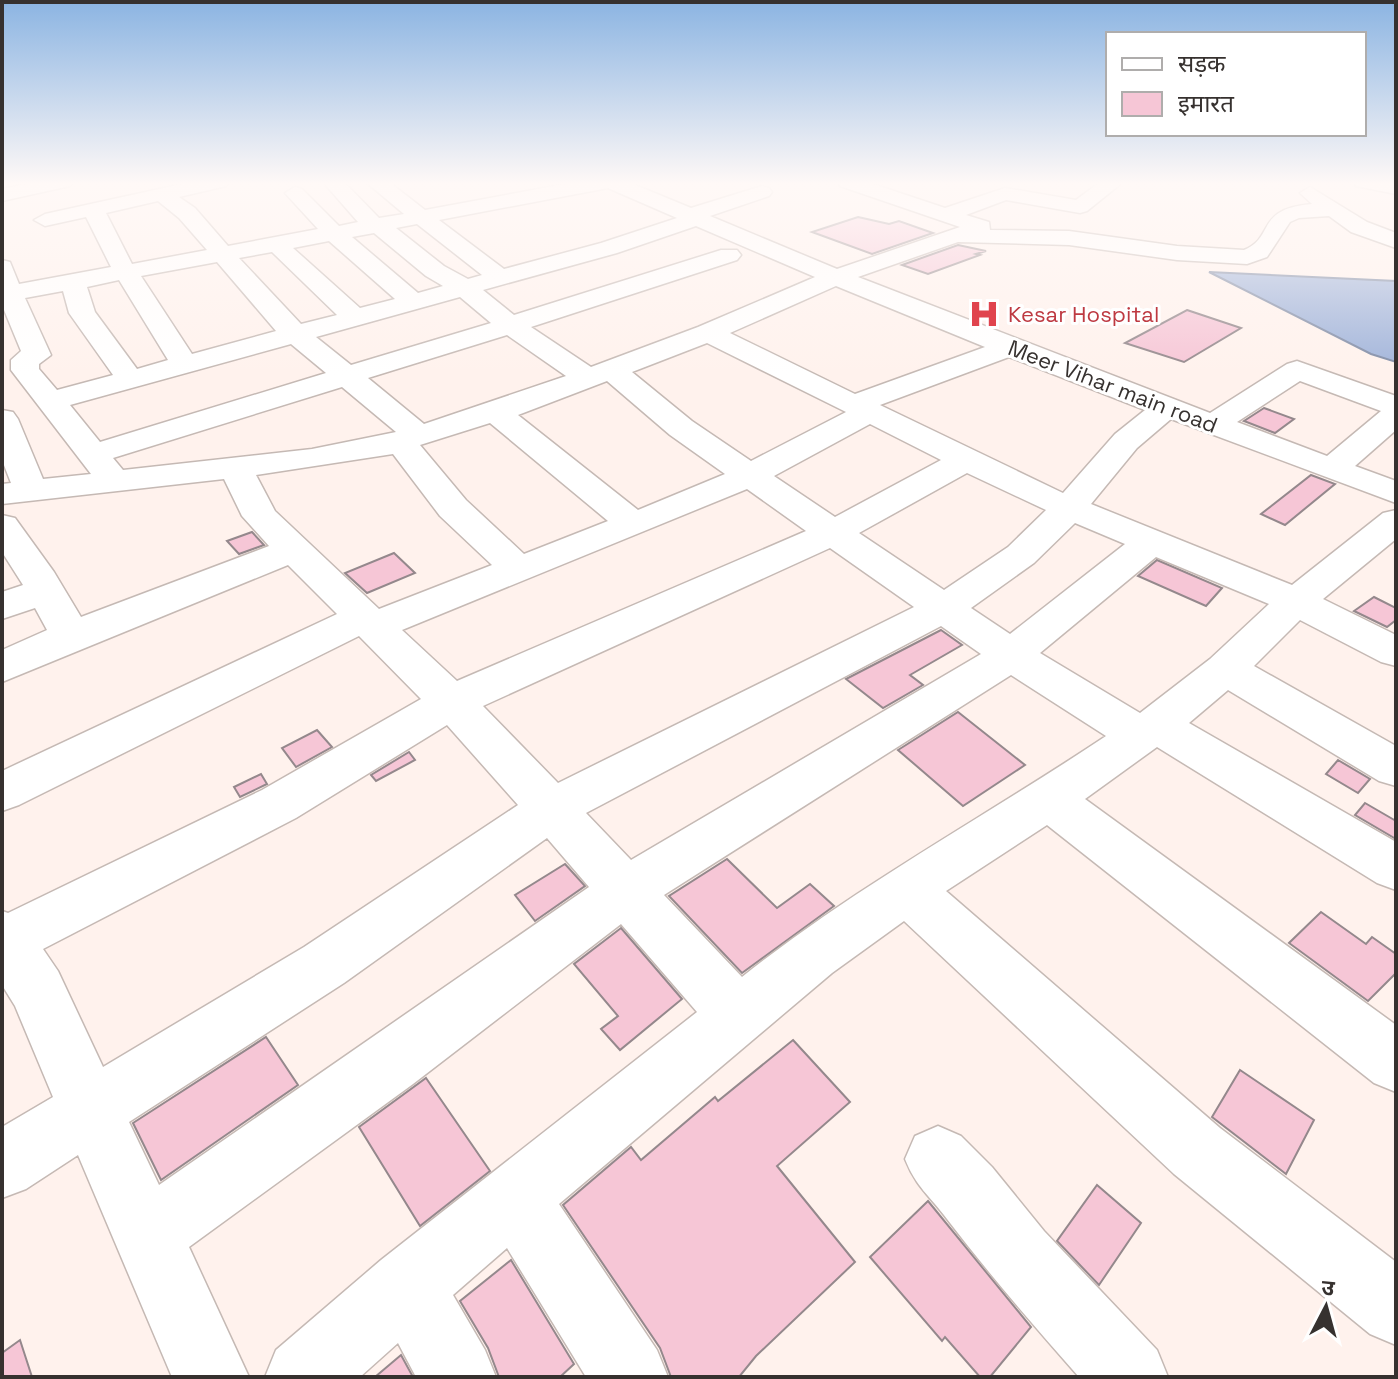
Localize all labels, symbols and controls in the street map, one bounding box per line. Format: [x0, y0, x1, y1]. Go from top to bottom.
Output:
legend [1106, 32, 1366, 136]
text: सड़क [1178, 48, 1226, 79]
text: इमारत [1178, 88, 1235, 119]
hospital icon: Kesar Hospital [967, 297, 1001, 331]
place label: Kesar Hospital [1008, 300, 1159, 328]
street label: Meer Vihar main road [1004, 333, 1222, 439]
north arrow [1286, 1267, 1366, 1347]
text: उ [1320, 1273, 1337, 1302]

